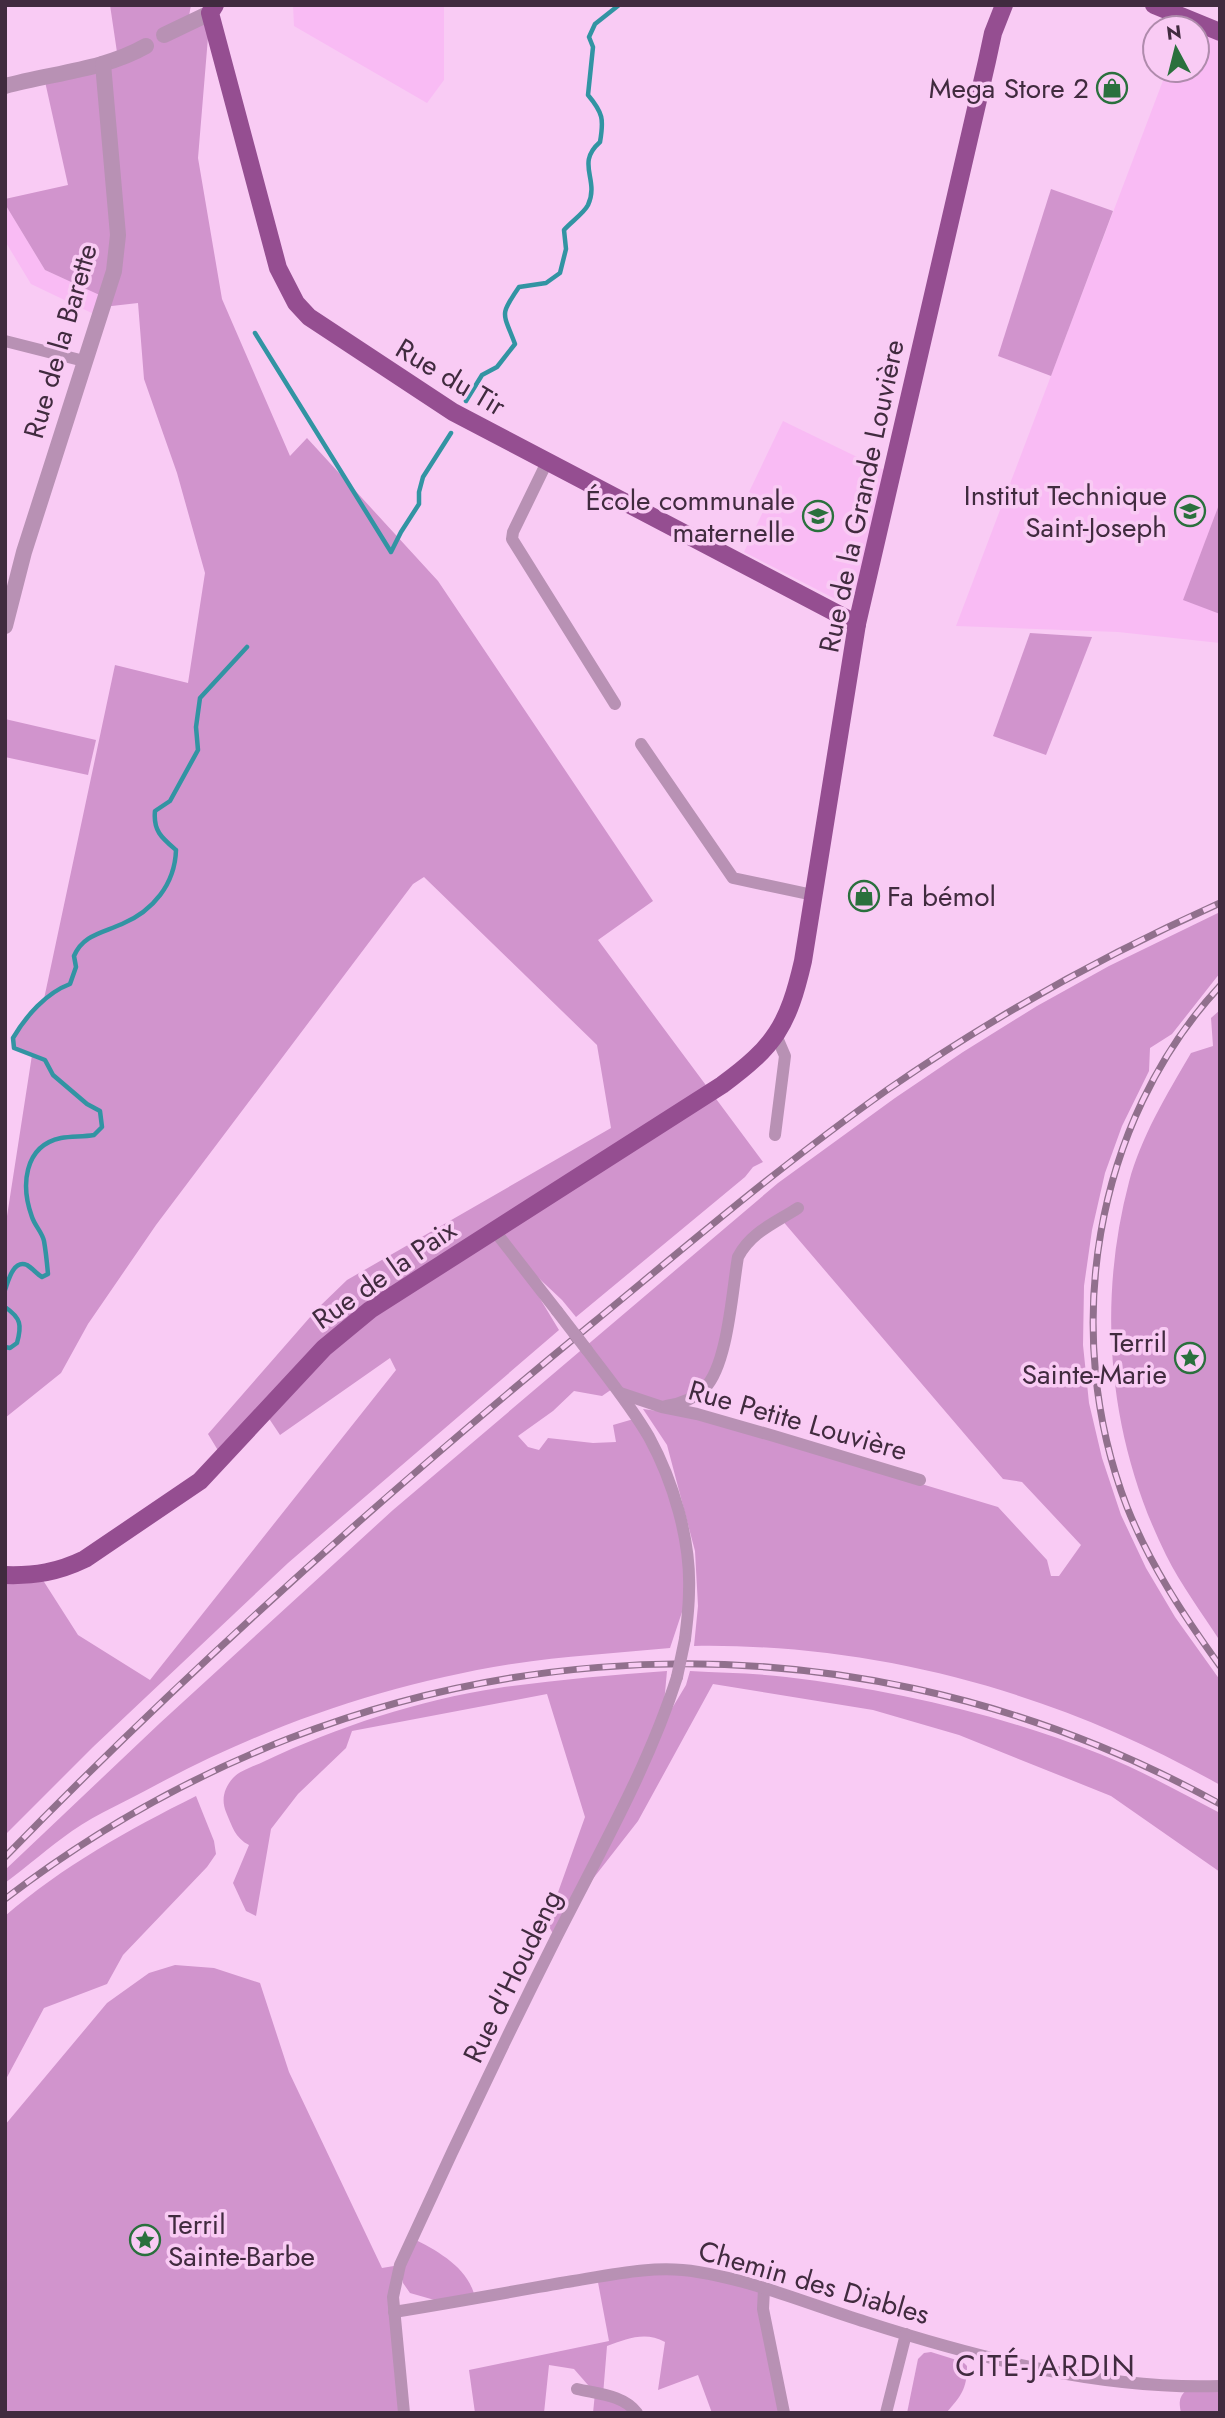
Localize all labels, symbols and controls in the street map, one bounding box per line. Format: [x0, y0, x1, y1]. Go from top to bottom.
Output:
north arrow [1141, 14, 1211, 84]
text: N [1165, 18, 1183, 47]
place label: Mega Store 2 [929, 68, 1089, 109]
shop icon: Mega Store 2 [1095, 71, 1129, 105]
street label: Rue de la Barette [13, 239, 108, 443]
street label: Rue du Tir [388, 328, 514, 427]
street label: Rue de la Grande Louvière [808, 336, 915, 656]
place label: Institut Technique Saint-Joseph [964, 475, 1167, 548]
place label: École communale maternelle [586, 480, 795, 553]
school or university icon: Institut Technique Saint-Joseph [1173, 494, 1207, 528]
school or university icon: École communale maternelle [801, 499, 835, 533]
place label: Fa bémol [887, 876, 996, 917]
shop icon: Fa bémol [847, 879, 881, 913]
street label: Rue de la Paix [304, 1210, 465, 1339]
place label: Terril Sainte-Marie [1022, 1322, 1167, 1395]
place icon: Terril Sainte-Marie [1173, 1341, 1207, 1375]
street label: Rue Petite Louvière [684, 1370, 912, 1471]
street label: Rue d'Houdeng [453, 1883, 572, 2070]
place label: Terril Sainte-Barbe [168, 2204, 315, 2277]
place icon: Terril Sainte-Barbe [128, 2223, 162, 2257]
street label: Chemin des Diables [694, 2230, 934, 2335]
district label: CITÉ-JARDIN [955, 2344, 1137, 2387]

